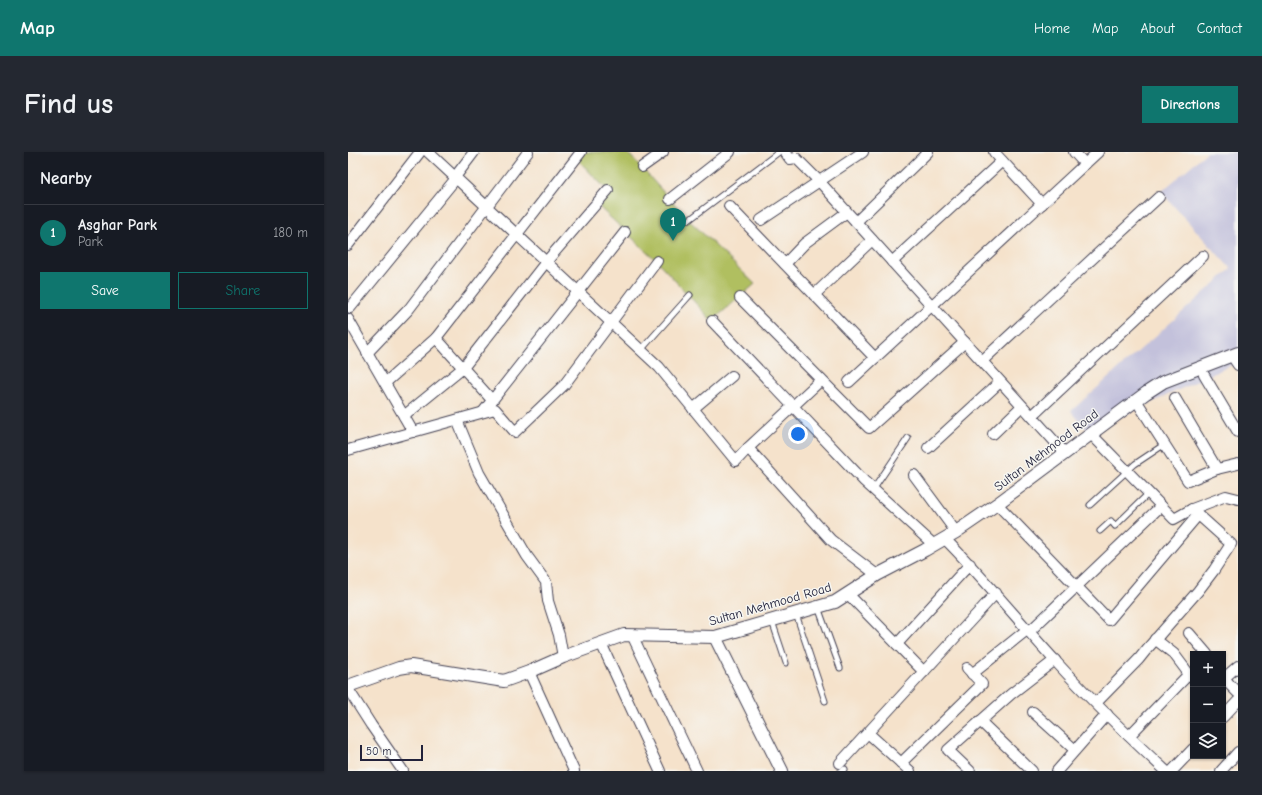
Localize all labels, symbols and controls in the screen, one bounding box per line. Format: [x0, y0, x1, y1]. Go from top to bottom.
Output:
text: Map [20, 17, 55, 39]
text: Home [1034, 20, 1070, 37]
text: Map [1092, 20, 1118, 37]
text: About [1140, 20, 1175, 37]
text: Contact [1197, 20, 1242, 37]
button: Directions [1142, 86, 1238, 123]
text: Find us [24, 88, 113, 120]
text: Nearby [40, 169, 91, 188]
pin: 1 [660, 208, 686, 241]
text: Asghar Park [78, 216, 157, 234]
text: 1 [50, 225, 56, 240]
text: 180 m [273, 225, 308, 240]
text: Park [78, 234, 103, 249]
button: Save [40, 272, 170, 309]
button: Share [178, 272, 308, 309]
street label: Sultan Mehmood Road [991, 406, 1101, 494]
your location [788, 424, 808, 444]
street label: Sultan Mehmood Road [707, 579, 833, 629]
map controls [1190, 651, 1226, 759]
button: + [1190, 651, 1226, 687]
button: − [1190, 687, 1226, 723]
button: layers [1190, 723, 1226, 759]
scale bar [360, 743, 423, 762]
text: 50 m [366, 745, 391, 758]

